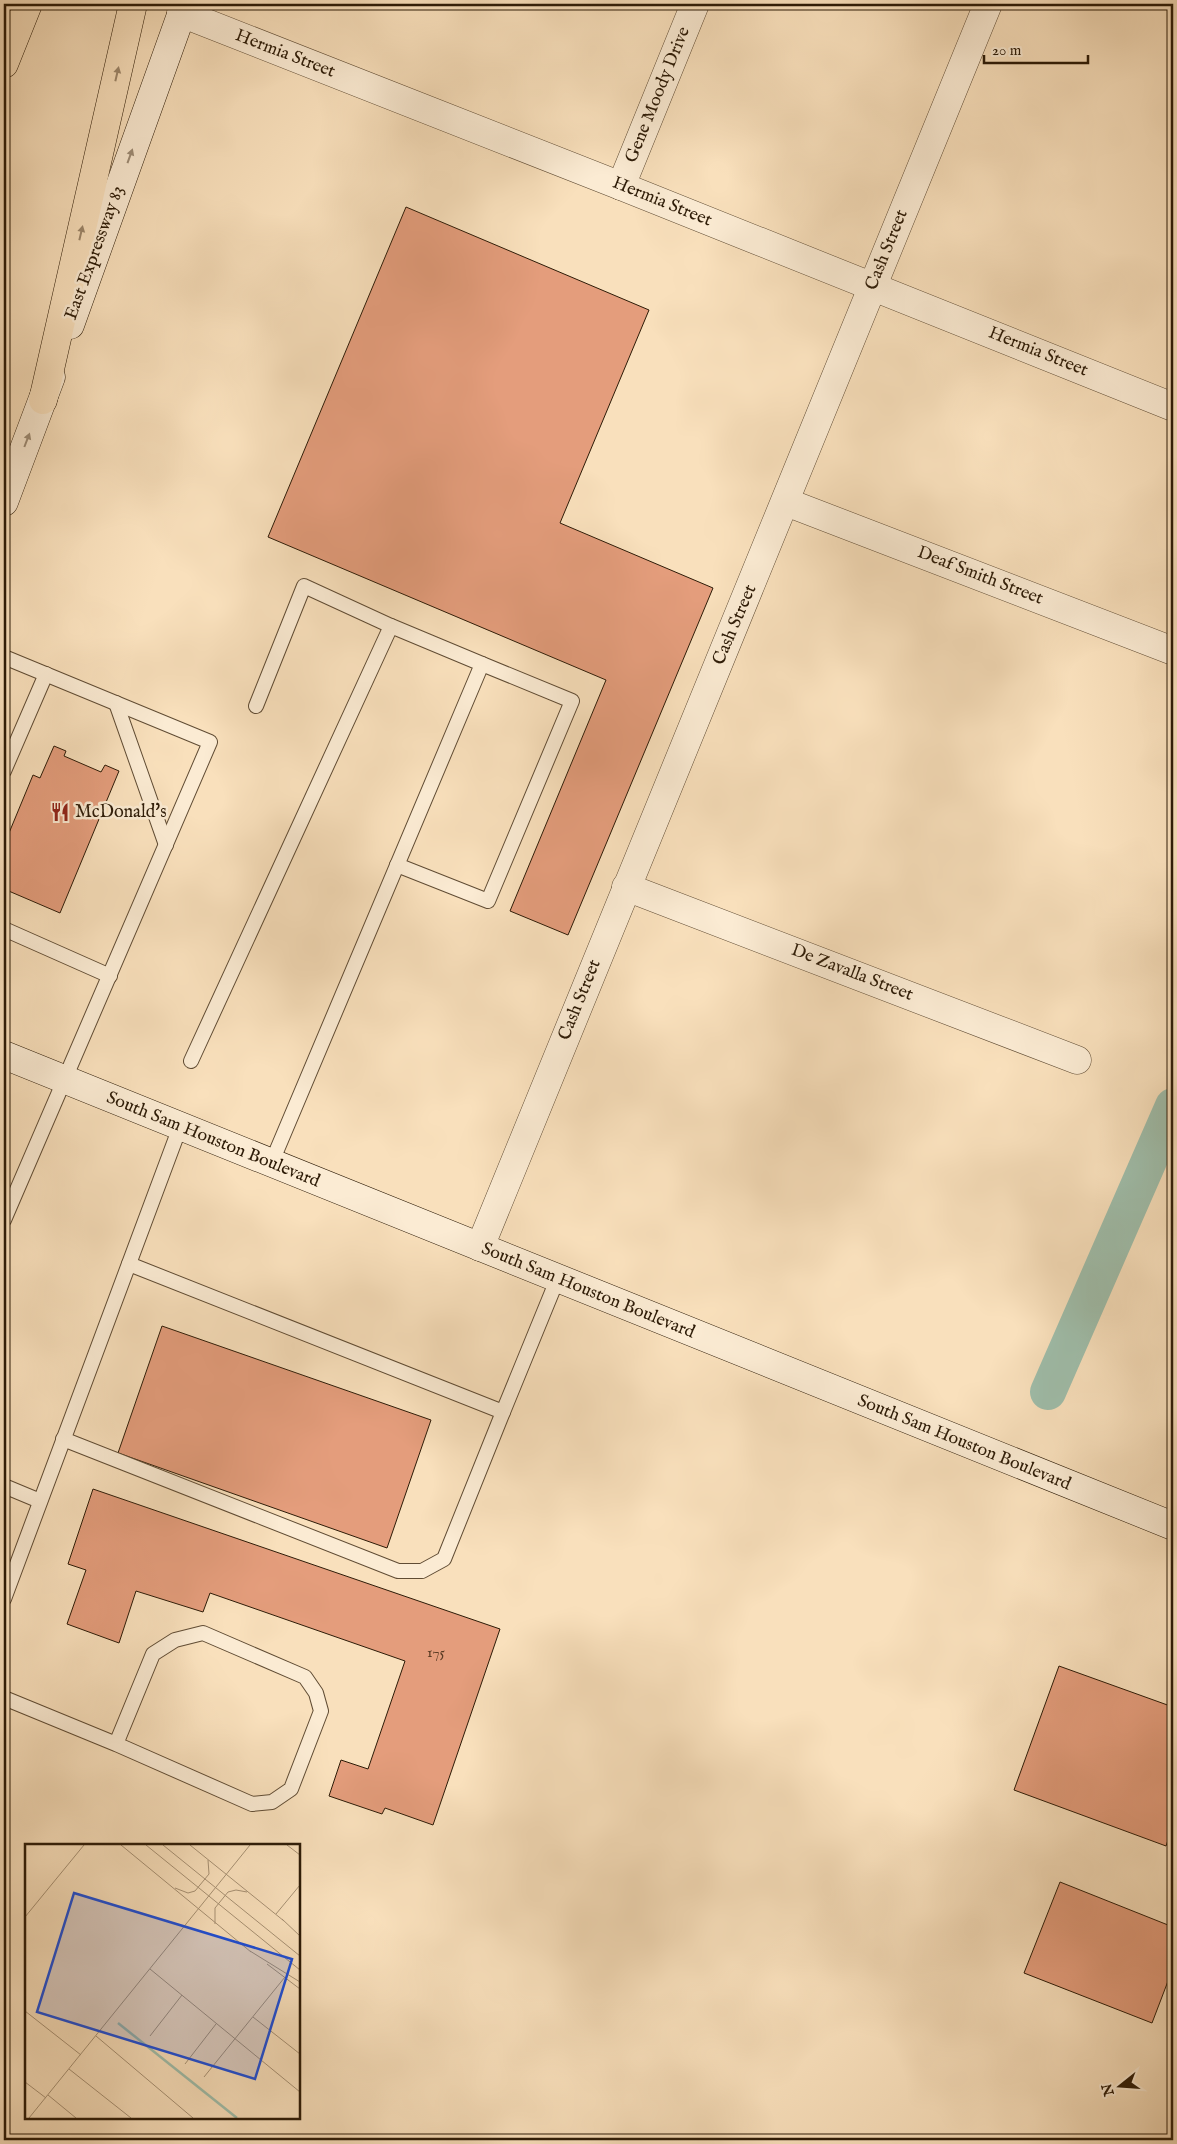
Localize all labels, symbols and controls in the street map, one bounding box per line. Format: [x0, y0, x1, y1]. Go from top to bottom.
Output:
street label: Hermia Street [232, 24, 338, 84]
street label: Gene Moody Drive [620, 24, 696, 166]
scale bar [984, 32, 1088, 64]
text: 20 m [992, 41, 1022, 60]
one-way arrow [113, 67, 121, 82]
one-way arrow [126, 148, 134, 163]
street label: Hermia Street [609, 172, 715, 232]
street label: East Expressway 83 [60, 183, 130, 323]
street label: Cash Street [860, 206, 914, 294]
one-way arrow [77, 225, 85, 240]
street label: Hermia Street [985, 322, 1091, 382]
one-way arrow [23, 432, 31, 447]
street label: Deaf Smith Street [914, 541, 1046, 611]
street label: Cash Street [708, 581, 762, 669]
restaurant icon: McDonald's [49, 801, 71, 823]
place label: McDonald's [75, 801, 167, 824]
street label: De Zavalla Street [788, 939, 916, 1007]
street label: Cash Street [553, 956, 607, 1044]
street label: South Sam Houston Boulevard [103, 1087, 324, 1194]
street label: South Sam Houston Boulevard [478, 1238, 699, 1345]
street label: South Sam Houston Boulevard [854, 1390, 1075, 1497]
house number: 175 [427, 1643, 446, 1662]
inset map [25, 1844, 300, 2119]
north arrow [1094, 2062, 1144, 2112]
text: N [1098, 2081, 1119, 2099]

